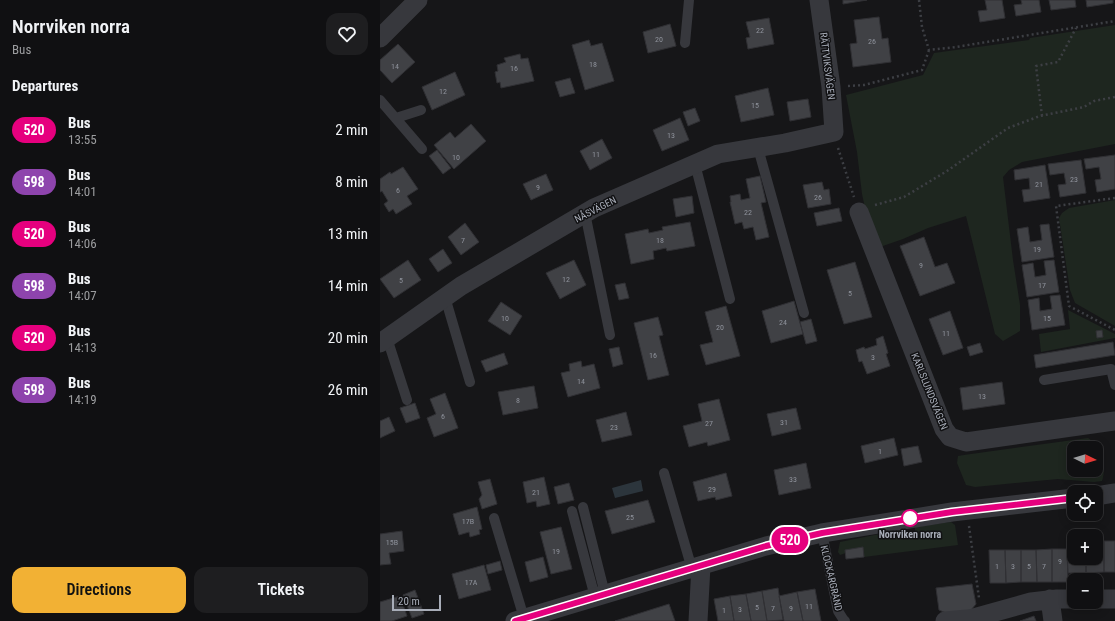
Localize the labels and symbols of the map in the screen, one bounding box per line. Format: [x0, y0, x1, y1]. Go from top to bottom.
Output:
house number: 22 [756, 26, 764, 35]
street label: RÄTTVIKSVÄGEN [818, 32, 838, 100]
house number: 20 [655, 35, 663, 44]
house number: 26 [868, 37, 876, 46]
house number: 18 [589, 60, 597, 69]
house number: 14 [391, 62, 399, 71]
house number: 16 [510, 64, 518, 73]
house number: 12 [439, 87, 447, 96]
house number: 15 [751, 101, 759, 110]
house number: 13 [667, 131, 675, 140]
house number: 11 [592, 150, 600, 159]
house number: 10 [452, 153, 460, 162]
house number: 23 [1070, 175, 1078, 184]
house number: 21 [1035, 180, 1043, 189]
house number: 9 [536, 183, 540, 192]
house number: 6 [396, 186, 400, 195]
street label: NÅSVÄGEN [572, 192, 618, 225]
house number: 26 [814, 193, 822, 202]
house number: 22 [744, 208, 752, 217]
house number: 7 [461, 236, 465, 245]
house number: 18 [656, 236, 664, 245]
house number: 19 [1033, 245, 1041, 254]
house number: 9 [919, 261, 923, 270]
house number: 12 [562, 275, 570, 284]
house number: 5 [399, 276, 403, 285]
house number: 17 [1038, 281, 1046, 290]
house number: 5 [848, 289, 852, 298]
house number: 10 [501, 314, 509, 323]
house number: 15 [1043, 314, 1051, 323]
house number: 24 [779, 318, 787, 327]
house number: 20 [716, 323, 724, 332]
house number: 11 [942, 329, 950, 338]
house number: 16 [649, 351, 657, 360]
street label: KARLSLUNDSVÄGEN [909, 351, 951, 431]
house number: 3 [871, 353, 875, 362]
house number: 14 [577, 377, 585, 386]
house number: 13 [978, 392, 986, 401]
house number: 8 [516, 396, 520, 405]
house number: 6 [441, 412, 445, 421]
house number: 31 [780, 418, 788, 427]
house number: 27 [705, 419, 713, 428]
house number: 23 [610, 423, 618, 432]
north arrow [1067, 441, 1103, 477]
house number: 1 [878, 447, 882, 456]
house number: 33 [789, 475, 797, 484]
house number: 29 [708, 485, 716, 494]
house number: 21 [532, 488, 540, 497]
marker: Norrviken norra [901, 509, 919, 527]
house number: 25 [626, 513, 634, 522]
house number: 17B [462, 517, 474, 526]
line badge: 520 [767, 527, 813, 553]
place label: Norrviken norra [879, 529, 942, 540]
house number: 15B [386, 538, 398, 547]
street label: KLOCKARGRÄND [819, 544, 845, 612]
house number: 19 [552, 547, 560, 556]
house number: 9 [1058, 557, 1062, 566]
house number: 1 [995, 562, 999, 571]
house number: 3 [1011, 562, 1015, 571]
house number: 5 [1027, 562, 1031, 571]
house number: 7 [1042, 562, 1046, 571]
house number: 17A [465, 578, 478, 587]
scale bar [392, 593, 441, 612]
house number: 11 [805, 602, 813, 611]
house number: 5 [755, 603, 759, 612]
house number: 7 [771, 604, 775, 613]
house number: 9 [789, 604, 793, 613]
house number: 3 [738, 605, 742, 614]
house number: 1 [722, 606, 726, 615]

